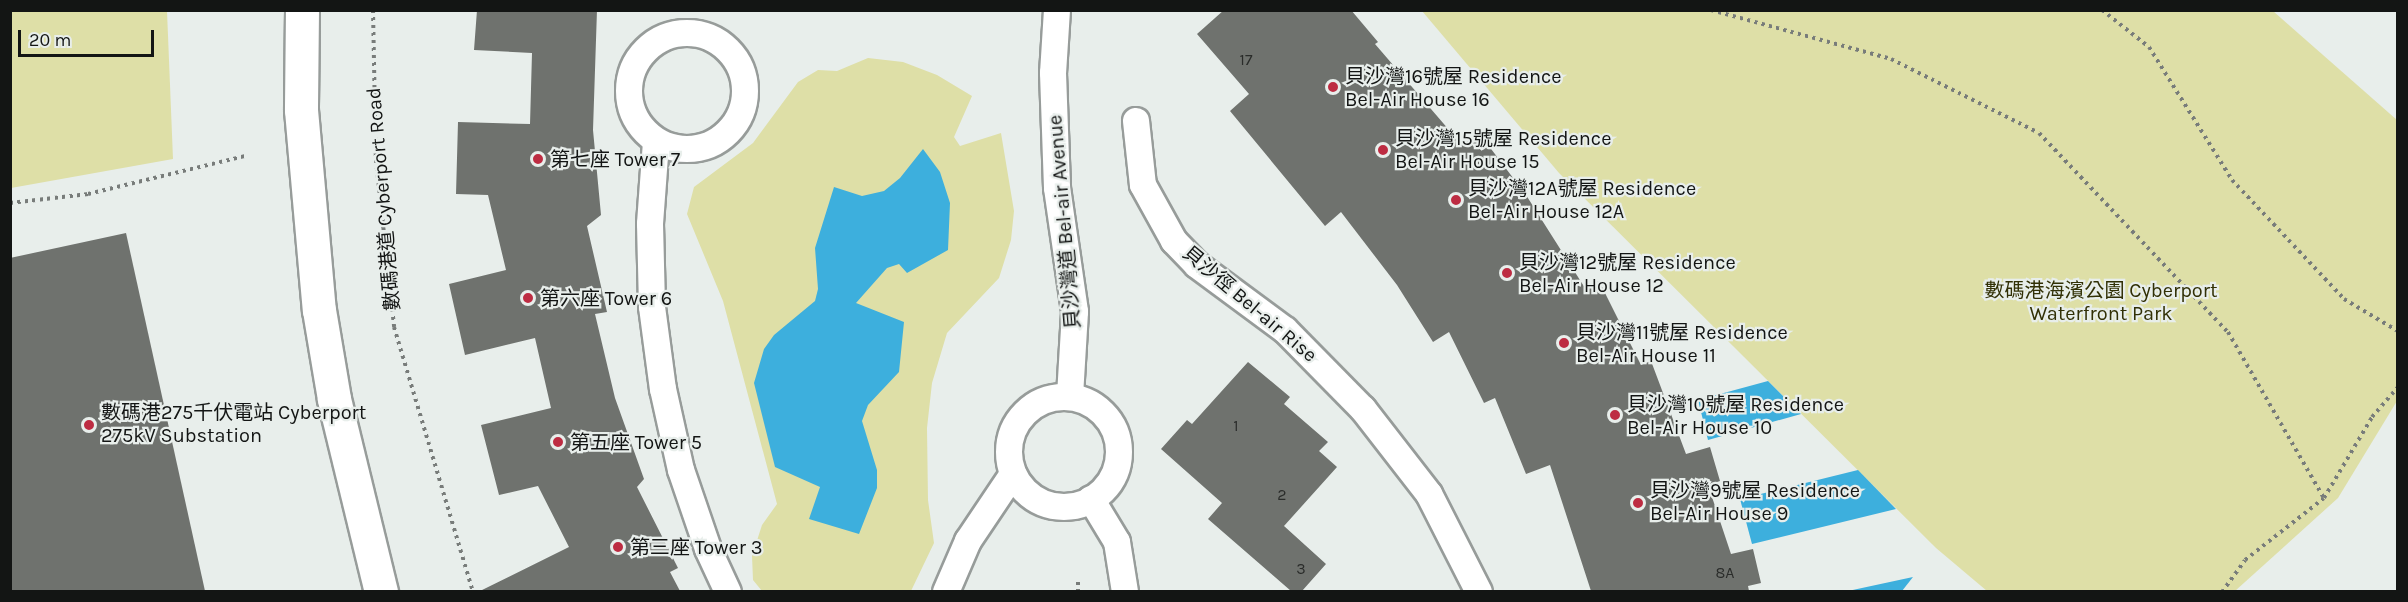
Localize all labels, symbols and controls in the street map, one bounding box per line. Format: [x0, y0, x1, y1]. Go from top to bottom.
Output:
scale bar [21, 18, 158, 56]
text: 20 m [29, 29, 71, 51]
house number: 17 [1240, 50, 1252, 70]
place label: 貝沙灣16號屋 Residence Bel-Air House 16 [1345, 64, 1562, 111]
marker: 貝沙灣16號屋 Residence Bel-Air House 16 [1326, 80, 1340, 94]
street label: 數碼港道 Cyberport Road [361, 86, 405, 312]
street label: 貝沙灣道 Bel-air Avenue [1043, 114, 1085, 330]
place label: 貝沙灣15號屋 Residence Bel-Air House 15 [1395, 126, 1611, 173]
marker: 貝沙灣15號屋 Residence Bel-Air House 15 [1376, 143, 1390, 157]
place label: 第七座 Tower 7 [550, 147, 680, 171]
marker: 第七座 Tower 7 [531, 152, 545, 166]
place label: 貝沙灣12A號屋 Residence Bel-Air House 12A [1468, 176, 1696, 223]
marker: 貝沙灣12A號屋 Residence Bel-Air House 12A [1449, 193, 1463, 207]
street label: 貝沙徑 Bel-air Rise [1178, 241, 1322, 367]
place label: 貝沙灣12號屋 Residence Bel-Air House 12 [1519, 250, 1736, 297]
marker: 貝沙灣12號屋 Residence Bel-Air House 12 [1500, 266, 1514, 280]
park label: 數碼港海濱公園 Cyberport Waterfront Park [1984, 278, 2218, 325]
place label: 第六座 Tower 6 [540, 286, 672, 310]
marker: 第六座 Tower 6 [521, 291, 535, 305]
place label: 貝沙灣11號屋 Residence Bel-Air House 11 [1576, 320, 1788, 367]
marker: 貝沙灣11號屋 Residence Bel-Air House 11 [1557, 336, 1571, 350]
place label: 貝沙灣10號屋 Residence Bel-Air House 10 [1627, 392, 1844, 439]
place label: 數碼港275千伏電站 Cyberport 275kV Substation [101, 401, 366, 448]
marker: 貝沙灣10號屋 Residence Bel-Air House 10 [1608, 408, 1622, 422]
house number: 1 [1233, 416, 1239, 436]
marker: 數碼港275千伏電站 Cyberport 275kV Substation [82, 418, 96, 432]
place label: 第五座 Tower 5 [570, 430, 702, 454]
marker: 第五座 Tower 5 [551, 435, 565, 449]
place label: 貝沙灣9號屋 Residence Bel-Air House 9 [1650, 479, 1860, 526]
house number: 2 [1277, 485, 1287, 505]
marker: 貝沙灣9號屋 Residence Bel-Air House 9 [1631, 496, 1645, 510]
place label: 第三座 Tower 3 [630, 535, 763, 559]
marker: 第三座 Tower 3 [611, 540, 625, 554]
house number: 3 [1296, 559, 1306, 579]
house number: 8A [1715, 563, 1735, 583]

